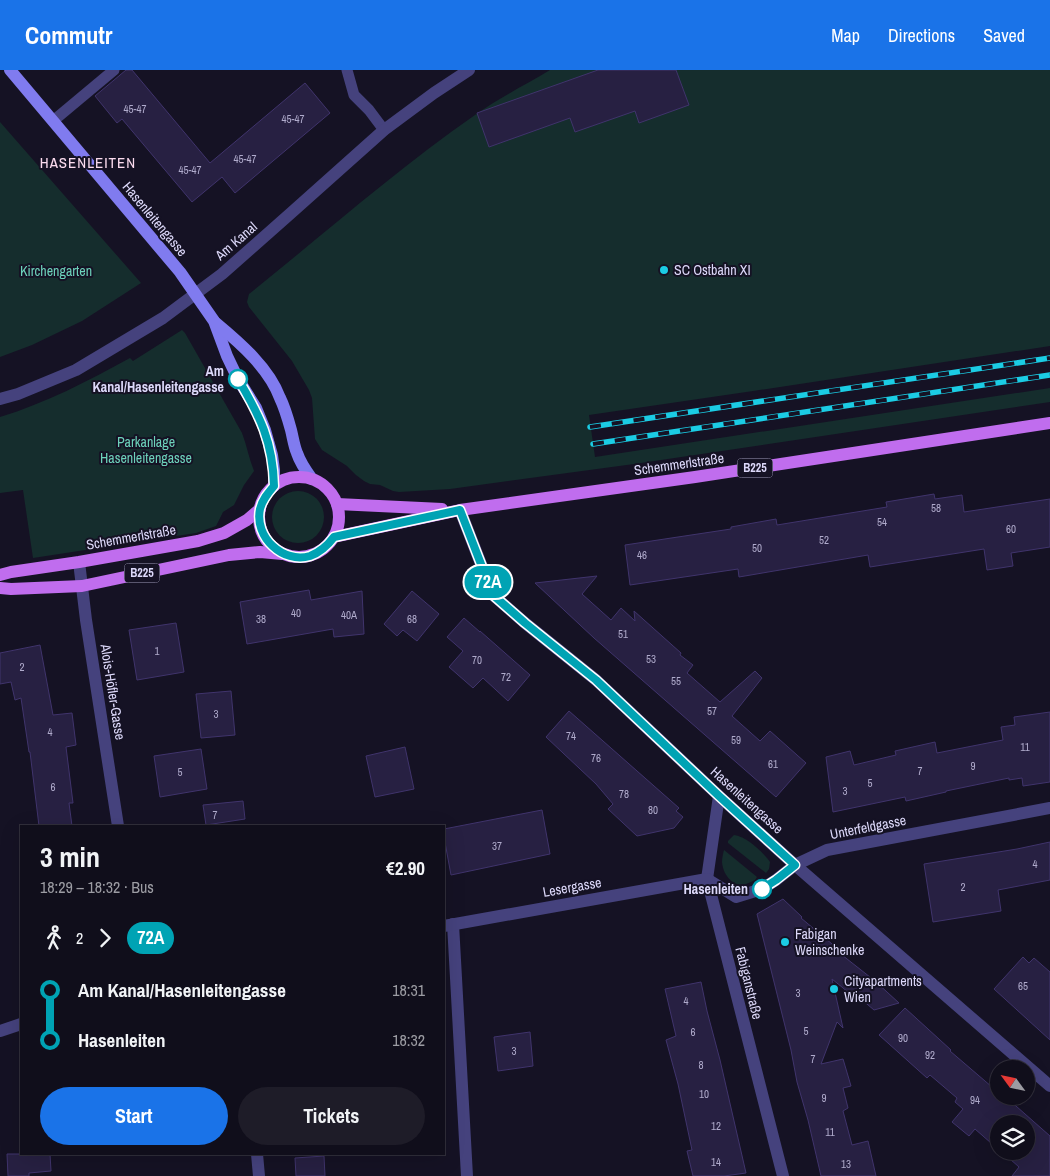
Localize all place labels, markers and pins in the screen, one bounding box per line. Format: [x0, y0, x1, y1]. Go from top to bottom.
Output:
place label: SC Ostbahn XI [674, 261, 751, 279]
marker: SC Ostbahn XI [658, 264, 670, 276]
place label: Am Kanal/Hasenleitengasse [93, 362, 224, 396]
marker: Am Kanal/Hasenleitengasse [228, 369, 248, 389]
marker: Hasenleiten [752, 879, 772, 899]
place label: Hasenleiten [684, 880, 748, 898]
place label: Fabigan Weinschenke [795, 925, 864, 959]
marker: Fabigan Weinschenke [779, 936, 791, 948]
place label: Cityapartments Wien [844, 972, 922, 1006]
marker: Cityapartments Wien [828, 983, 840, 995]

